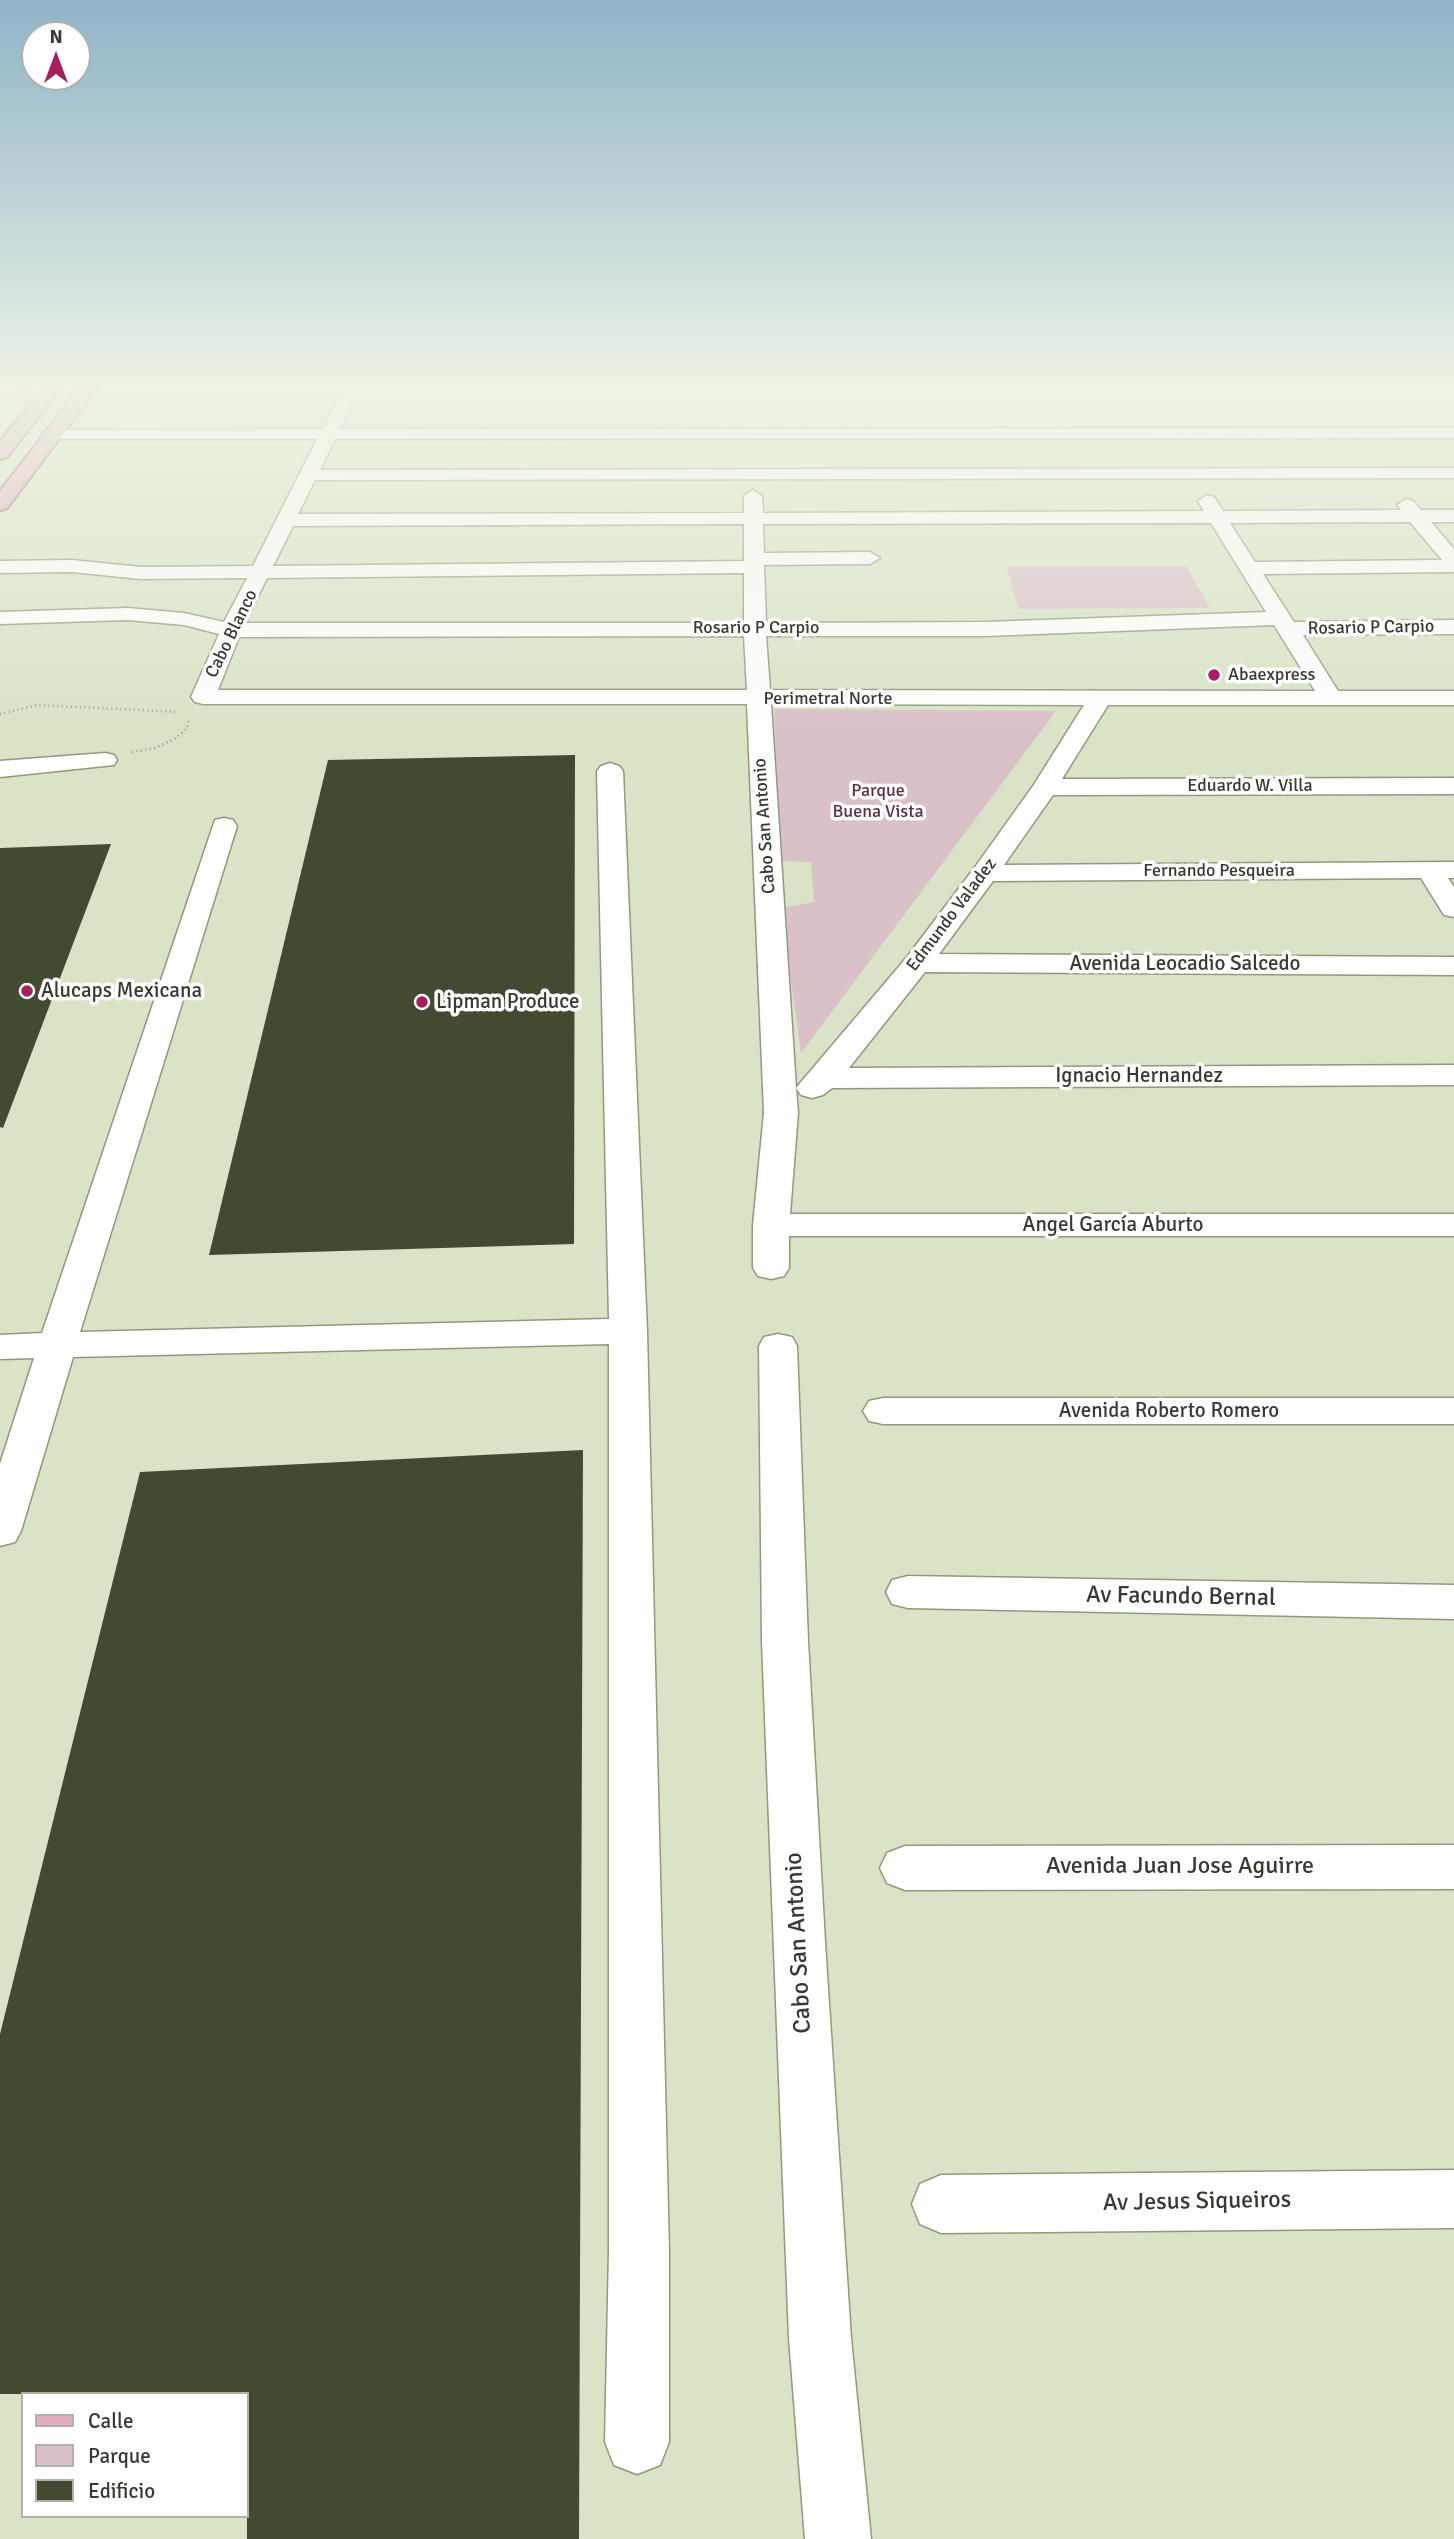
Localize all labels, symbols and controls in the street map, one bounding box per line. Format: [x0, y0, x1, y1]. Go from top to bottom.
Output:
north arrow [21, 21, 91, 91]
text: N [49, 25, 63, 49]
street label: Cabo Blanco [201, 586, 263, 682]
street label: Rosario P Carpio [1308, 616, 1434, 640]
street label: Rosario P Carpio [693, 617, 819, 639]
place label: Abaexpress [1228, 664, 1315, 686]
marker: Abaexpress [1206, 667, 1222, 683]
street label: Perimetral Norte [764, 688, 892, 710]
street label: Cabo San Antonio [749, 757, 781, 895]
street label: Eduardo W. Villa [1187, 775, 1313, 797]
park label: Parque Buena Vista [832, 780, 924, 822]
street label: Edmundo Valadez [902, 854, 1002, 976]
street label: Fernando Pesqueira [1143, 860, 1295, 882]
street label: Avenida Leocadio Salcedo [1069, 951, 1301, 977]
place label: Alucaps Mexicana [41, 978, 202, 1004]
marker: Alucaps Mexicana [19, 983, 35, 999]
place label: Lipman Produce [436, 989, 580, 1015]
marker: Lipman Produce [414, 994, 430, 1010]
street label: Ignacio Hernandez [1055, 1063, 1223, 1089]
street label: Angel García Aburto [1023, 1212, 1203, 1238]
street label: Avenida Roberto Romero [1059, 1398, 1279, 1424]
street label: Av Facundo Bernal [1086, 1581, 1276, 1613]
street label: Cabo San Antonio [780, 1852, 818, 2034]
street label: Avenida Juan Jose Aguirre [1046, 1853, 1314, 1881]
street label: Av Jesus Siqueiros [1103, 2186, 1291, 2218]
legend [21, 2392, 248, 2518]
text: Calle [88, 2408, 134, 2434]
text: Parque [88, 2443, 151, 2469]
text: Edificio [88, 2478, 155, 2504]

